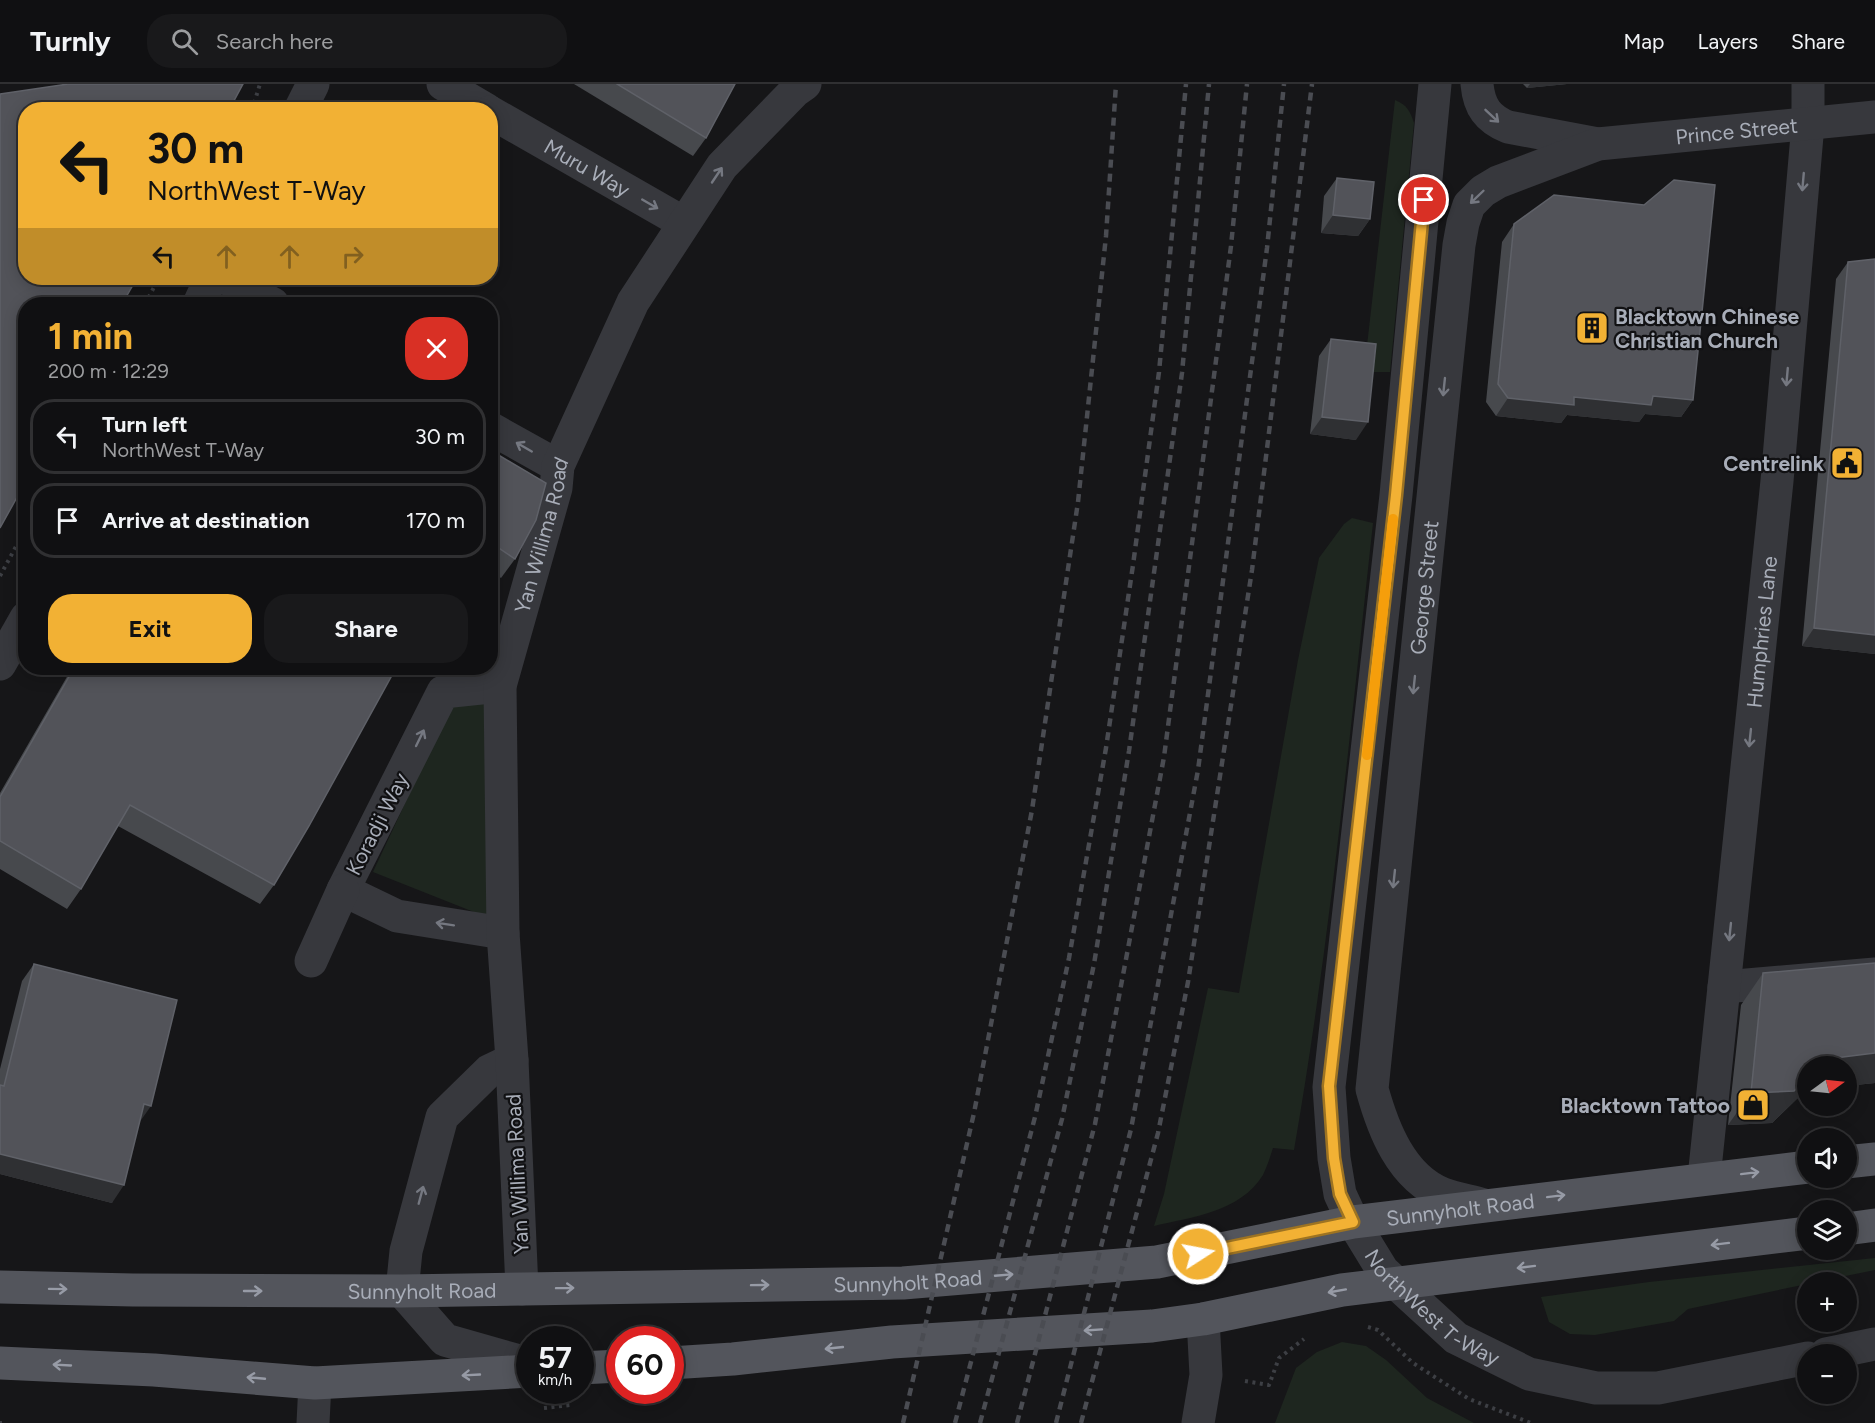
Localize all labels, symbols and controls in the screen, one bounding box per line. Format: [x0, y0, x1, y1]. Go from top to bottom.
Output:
search box [147, 14, 567, 68]
text: Turnly [30, 24, 111, 58]
icon: search [168, 25, 201, 58]
text: Search here [216, 28, 333, 55]
text: Map [1624, 29, 1664, 54]
text: Layers [1697, 29, 1758, 54]
text: Share [1791, 29, 1845, 54]
one-way arrow [1484, 109, 1499, 123]
street label: Prince Street [1674, 112, 1799, 149]
text: 30 m [147, 123, 244, 174]
icon: left [48, 126, 126, 204]
street label: Muru Way [540, 133, 634, 202]
one-way arrow [711, 167, 723, 184]
one-way arrow [1797, 172, 1808, 192]
text: NorthWest T-Way [147, 174, 366, 207]
pin [1398, 174, 1449, 225]
icon: arrive [1407, 183, 1440, 216]
one-way arrow [1469, 190, 1484, 205]
one-way arrow [641, 198, 658, 210]
icon: left [147, 240, 180, 273]
icon: ahead [210, 240, 243, 273]
icon: ahead [273, 240, 306, 273]
icon: right [336, 240, 369, 273]
place label: Blacktown Chinese Christian Church [1615, 304, 1799, 353]
building icon: Blacktown Chinese Christian Church [1574, 310, 1610, 346]
text: 1 min [48, 315, 133, 358]
button: close [405, 317, 468, 380]
text: 200 m · 12:29 [48, 359, 169, 383]
one-way arrow [1781, 366, 1792, 386]
one-way arrow [1438, 376, 1449, 396]
text: Turn left [102, 411, 188, 438]
icon: left [51, 420, 84, 453]
text: 30 m [415, 423, 465, 450]
text: NorthWest T-Way [102, 438, 264, 462]
one-way arrow [516, 441, 533, 453]
public building icon: Centrelink [1829, 445, 1865, 481]
place label: Centrelink [1723, 451, 1825, 476]
street label: Yan Willima Road [509, 453, 573, 616]
icon: arrive [51, 504, 84, 537]
text: Arrive at destination [102, 507, 310, 534]
text: 170 m [406, 507, 465, 534]
street label: George Street [1404, 519, 1443, 656]
street label: Humphries Lane [1741, 555, 1782, 709]
button: Exit [48, 594, 252, 663]
button: Share [264, 594, 468, 663]
one-way arrow [1408, 675, 1419, 695]
one-way arrow [1744, 727, 1755, 747]
one-way arrow [415, 729, 427, 747]
street label: Koradji Way [341, 769, 413, 879]
one-way arrow [1388, 869, 1399, 889]
one-way arrow [436, 918, 456, 929]
one-way arrow [1724, 921, 1735, 941]
north arrow [1797, 1056, 1857, 1116]
map controls [1797, 1056, 1857, 1404]
shop icon: Blacktown Tattoo [1735, 1087, 1771, 1123]
street label: Yan Willima Road [500, 1093, 534, 1255]
place label: Blacktown Tattoo [1560, 1093, 1730, 1118]
button: sound [1797, 1128, 1857, 1188]
one-way arrow [1740, 1167, 1759, 1178]
one-way arrow [416, 1186, 428, 1205]
street label: Sunnyholt Road [1385, 1188, 1536, 1230]
one-way arrow [1546, 1191, 1566, 1202]
button: layers [1797, 1200, 1857, 1260]
position arrow [1166, 1222, 1230, 1286]
one-way arrow [1711, 1239, 1730, 1250]
street label: NorthWest T-Way [1360, 1244, 1504, 1370]
one-way arrow [1517, 1262, 1537, 1273]
street label: Sunnyholt Road [833, 1264, 983, 1297]
one-way arrow [993, 1269, 1013, 1280]
button: + [1797, 1272, 1857, 1332]
street label: Sunnyholt Road [347, 1277, 497, 1304]
one-way arrow [750, 1279, 770, 1291]
one-way arrow [555, 1282, 575, 1294]
one-way arrow [48, 1283, 68, 1295]
one-way arrow [243, 1285, 263, 1297]
one-way arrow [1328, 1286, 1348, 1297]
one-way arrow [1084, 1324, 1104, 1335]
speed limit sign: 60 [606, 1326, 684, 1404]
text: 57 [538, 1339, 572, 1376]
one-way arrow [825, 1343, 844, 1354]
button: − [1797, 1344, 1857, 1404]
one-way arrow [52, 1360, 72, 1371]
one-way arrow [462, 1369, 482, 1380]
text: km/h [538, 1371, 572, 1389]
one-way arrow [247, 1372, 267, 1383]

